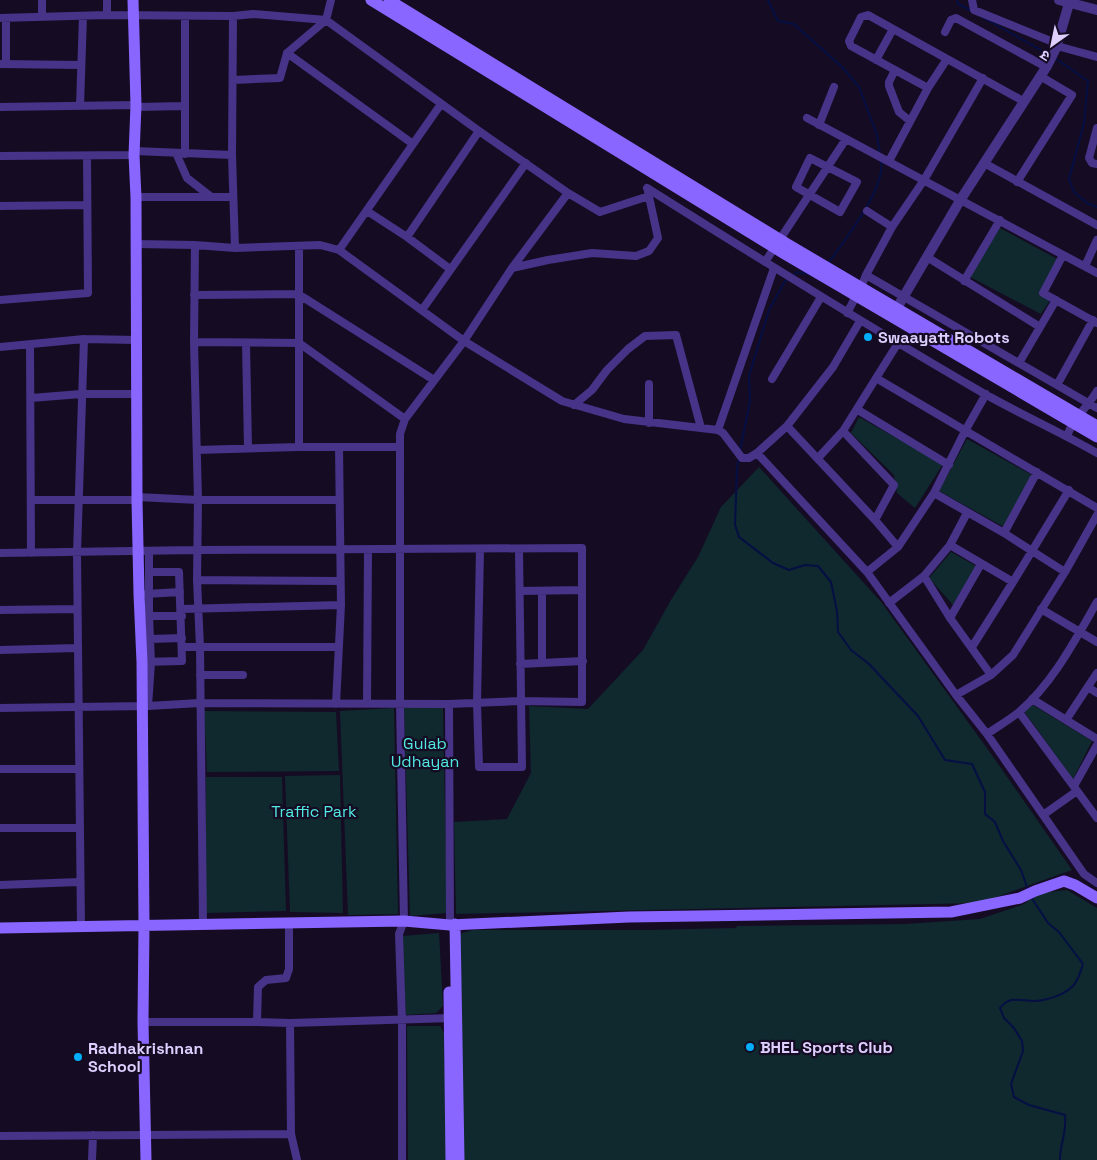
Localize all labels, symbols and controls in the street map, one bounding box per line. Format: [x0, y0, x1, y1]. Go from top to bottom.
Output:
north arrow [1027, 20, 1077, 70]
text: उ [1036, 46, 1053, 66]
place label: Swaayatt Robots [878, 327, 1010, 348]
marker: Swaayatt Robots [862, 331, 874, 343]
park label: Gulab Udhayan [391, 733, 459, 772]
park label: Traffic Park [271, 801, 357, 822]
place label: BHEL Sports Club [760, 1037, 893, 1058]
place label: Radhakrishnan School [88, 1038, 203, 1077]
marker: BHEL Sports Club [744, 1041, 756, 1053]
marker: Radhakrishnan School [72, 1051, 84, 1063]

